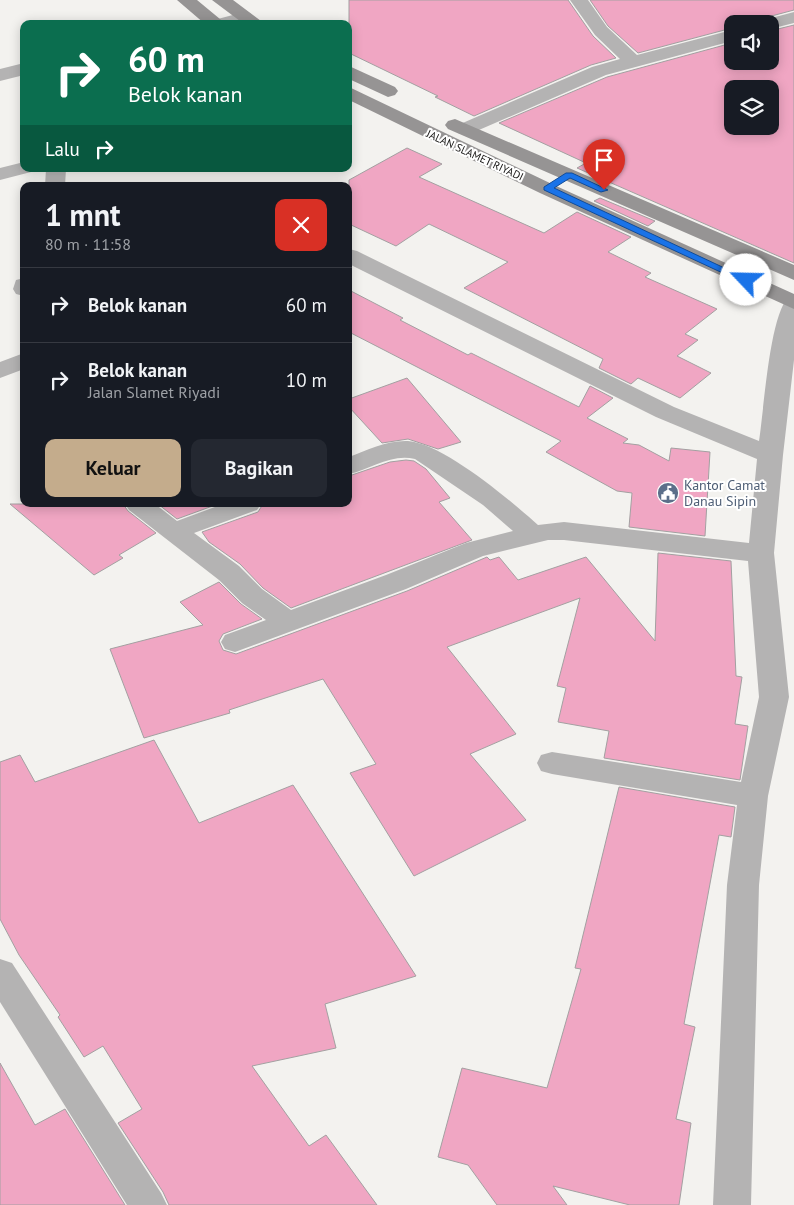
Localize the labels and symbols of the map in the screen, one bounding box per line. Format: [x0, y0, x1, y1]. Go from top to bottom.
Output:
street label: JALAN SLAMET RIYADI [423, 126, 526, 184]
pin [583, 139, 625, 190]
position arrow [719, 253, 771, 305]
place label: Kantor Camat Danau Sipin [684, 476, 765, 510]
public building icon: Kantor Camat Danau Sipin [656, 481, 680, 505]

